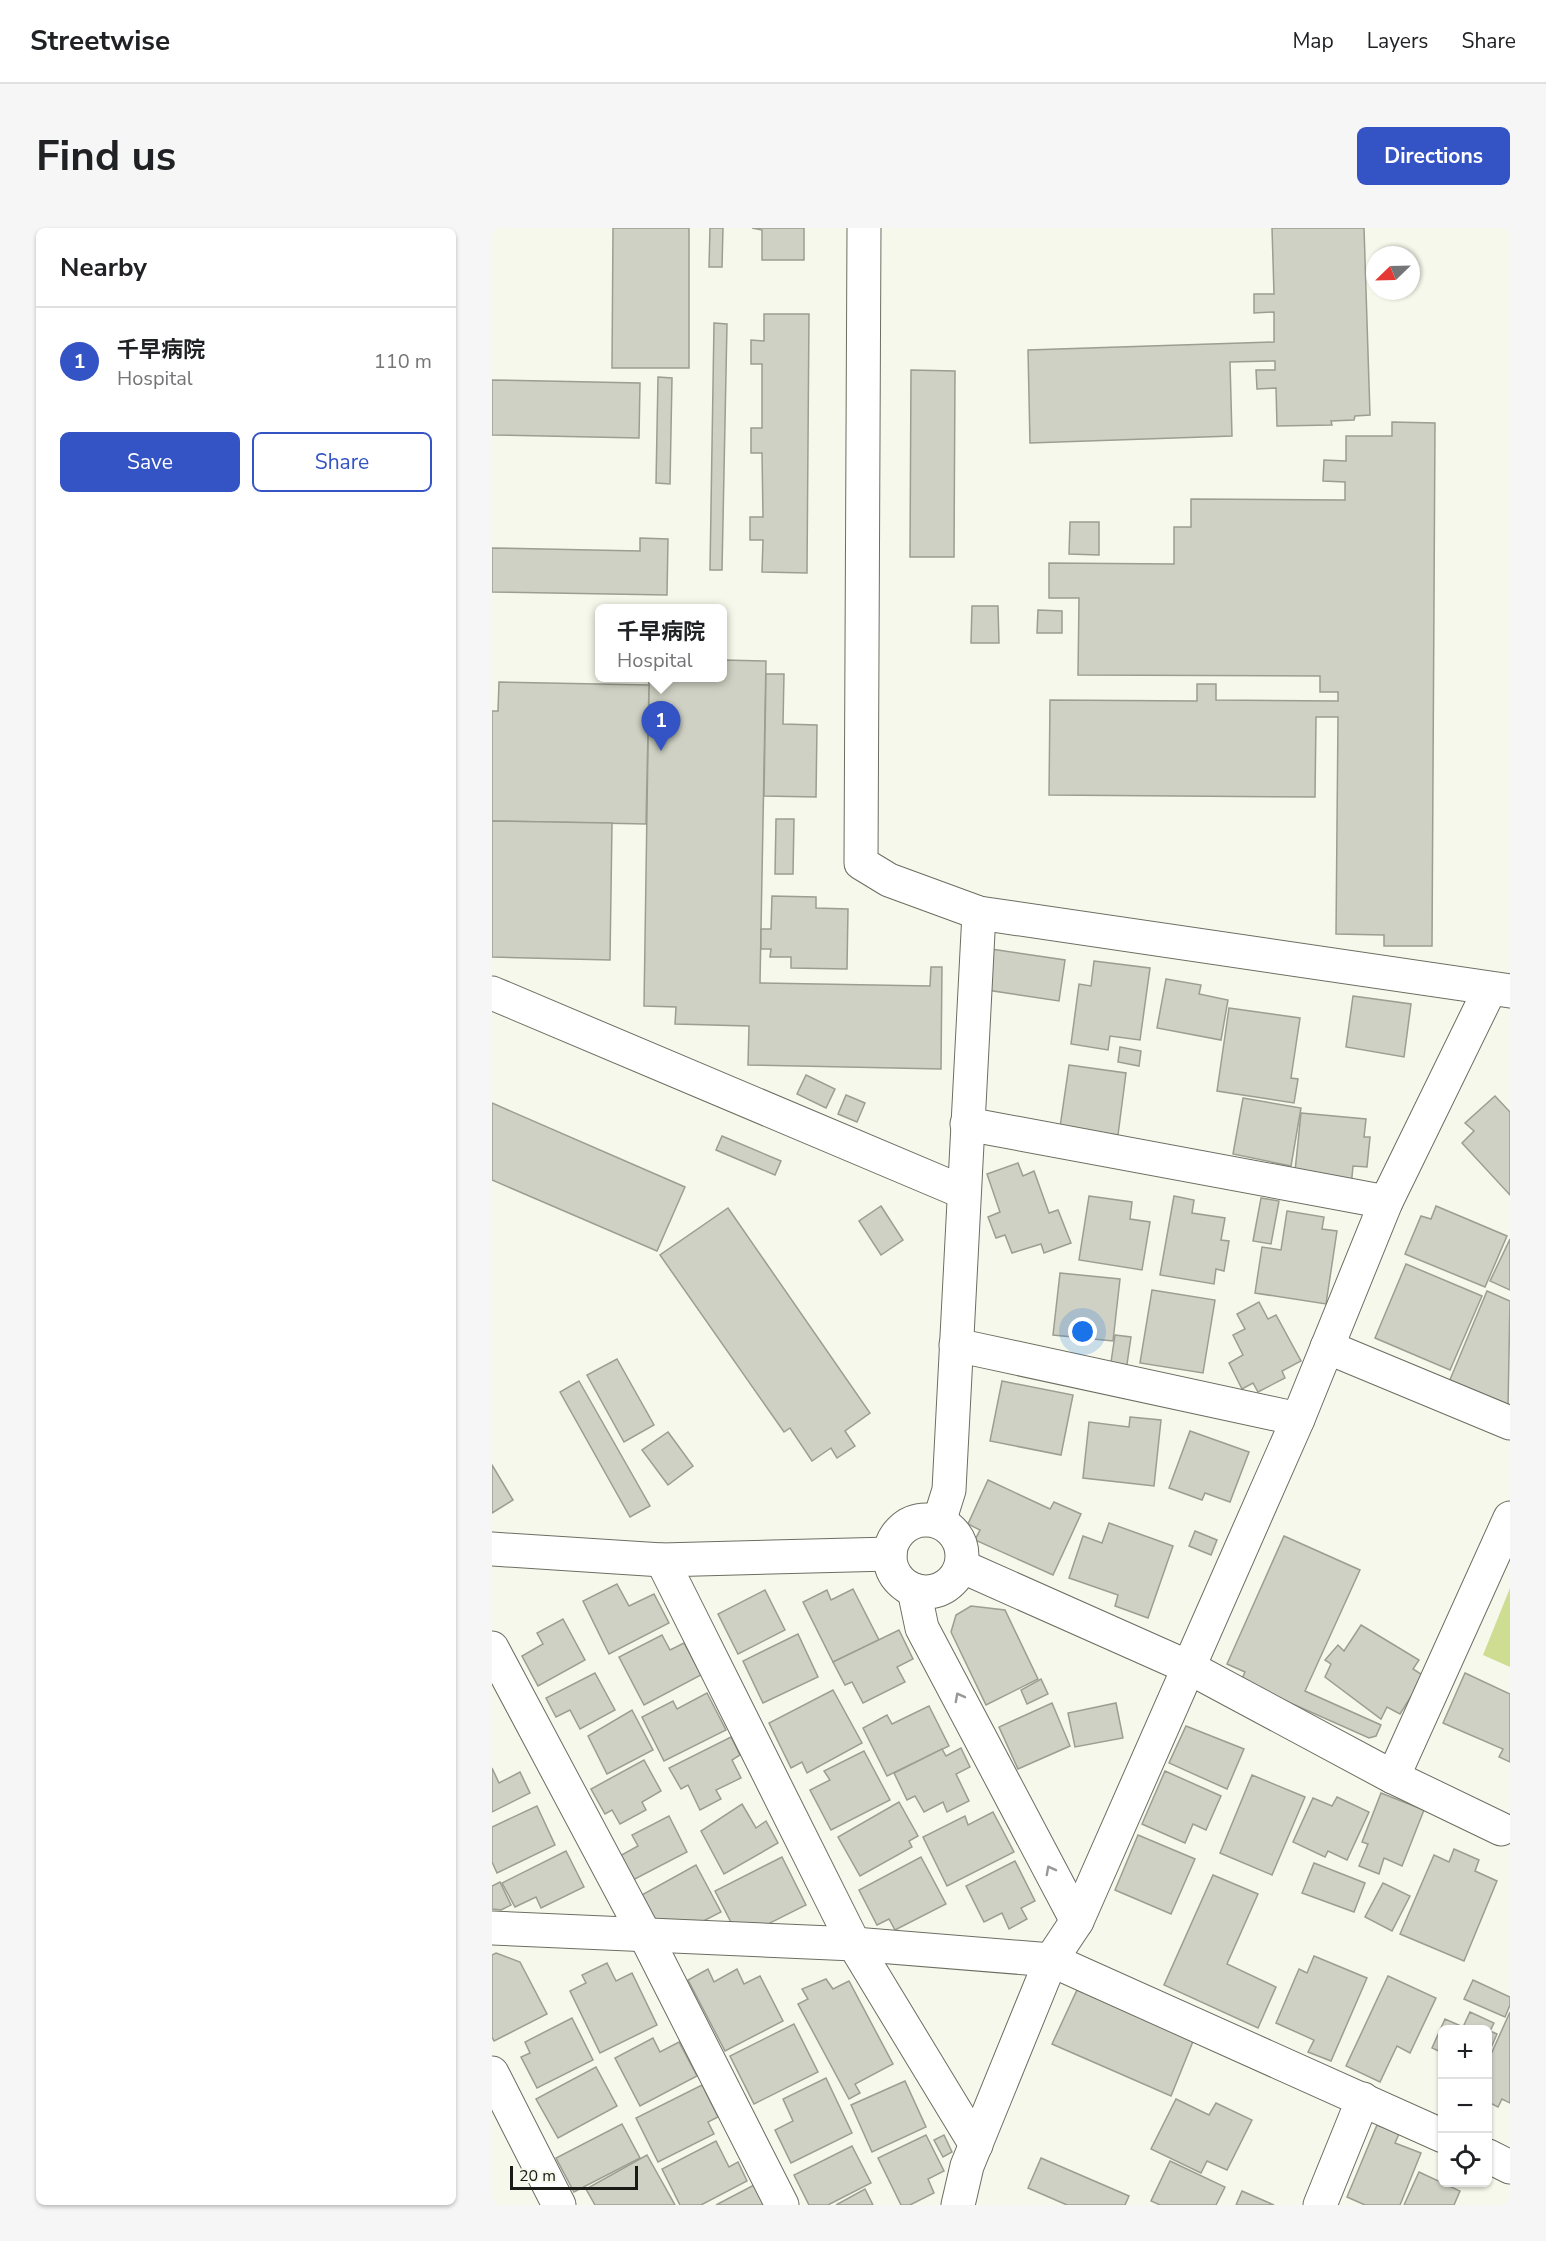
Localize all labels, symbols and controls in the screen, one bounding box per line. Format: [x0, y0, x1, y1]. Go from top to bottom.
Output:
text: Streetwise [30, 22, 170, 60]
text: Map [1292, 27, 1334, 55]
text: Layers [1367, 27, 1428, 55]
text: Share [1461, 27, 1516, 55]
button: Directions [1357, 127, 1510, 185]
text: Find us [36, 128, 176, 185]
north arrow [1366, 246, 1420, 300]
text: Nearby [60, 250, 147, 285]
text: 千早病院 [117, 335, 205, 365]
text: 1 [74, 348, 86, 375]
text: 110 m [374, 348, 432, 375]
text: Hospital [117, 365, 193, 392]
button: Save [60, 432, 240, 492]
button: Share [252, 432, 432, 492]
popup [595, 604, 727, 682]
text: 千早病院 [617, 617, 705, 647]
text: Hospital [617, 647, 693, 674]
pin: 1 [642, 702, 680, 751]
your location [1068, 1317, 1097, 1346]
one-way arrow [955, 1693, 966, 1704]
one-way arrow [1046, 1865, 1057, 1876]
map controls [1438, 2025, 1492, 2187]
button: + [1438, 2025, 1492, 2079]
button: − [1438, 2079, 1492, 2133]
button: locate [1438, 2133, 1492, 2187]
scale bar [510, 2163, 638, 2190]
text: 20 m [519, 2165, 556, 2187]

